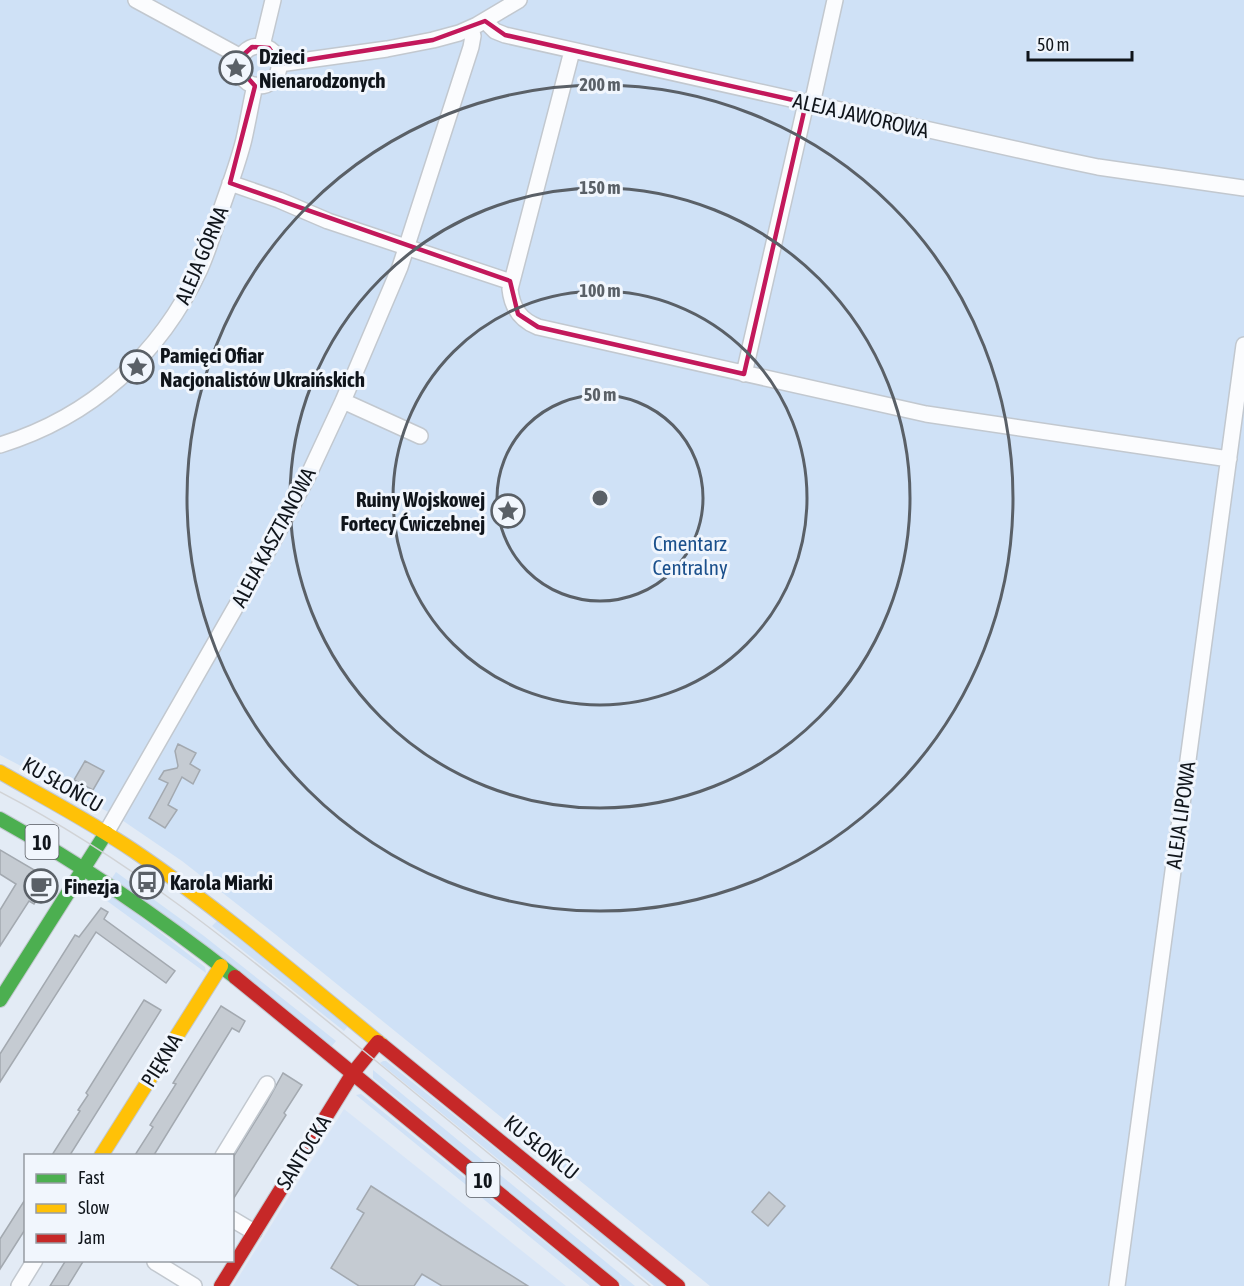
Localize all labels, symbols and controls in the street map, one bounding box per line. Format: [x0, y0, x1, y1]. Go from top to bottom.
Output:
scale bar [1028, 24, 1132, 62]
text: 50 m [1037, 34, 1069, 55]
place label: Dzieci Nienarodzonych [259, 44, 386, 92]
place icon: Dzieci Nienarodzonych [218, 50, 254, 86]
text: 200 m [580, 74, 620, 95]
street label: ALEJA JAWOROWA [791, 88, 932, 142]
text: 150 m [580, 177, 620, 198]
street label: ALEJA GÓRNA [170, 202, 233, 307]
text: 100 m [580, 280, 620, 301]
place label: Pamięci Ofiar Nacjonalistów Ukraińskich [160, 343, 365, 391]
place icon: Pamięci Ofiar Nacjonalistów Ukraińskich [119, 349, 155, 385]
text: 50 m [584, 384, 616, 405]
street label: ALEJA KASZTANOWA [226, 463, 320, 611]
place label: Ruiny Wojskowej Fortecy Ćwiczebnej [341, 487, 485, 535]
centre of rings [590, 488, 610, 508]
place icon: Ruiny Wojskowej Fortecy Ćwiczebnej [490, 493, 526, 529]
park label: Cmentarz Centralny [652, 531, 728, 579]
street label: KU SŁOŃCU [19, 751, 107, 817]
street label: ALEJA LIPOWA [1161, 759, 1200, 870]
road number: 10 [26, 825, 58, 859]
bus stop icon: Karola Miarki [129, 864, 165, 900]
cafe icon: Finezja [23, 868, 59, 904]
place label: Karola Miarki [170, 870, 273, 894]
place label: Finezja [64, 874, 119, 898]
street label: PIĘKNA [136, 1029, 188, 1091]
street label: SANTOCKA [271, 1110, 335, 1193]
street label: KU SŁOŃCU [500, 1110, 584, 1184]
legend [24, 1154, 234, 1262]
road number: 10 [466, 1163, 500, 1197]
text: Fast [78, 1167, 105, 1188]
text: Slow [78, 1197, 109, 1218]
text: Jam [78, 1227, 105, 1248]

